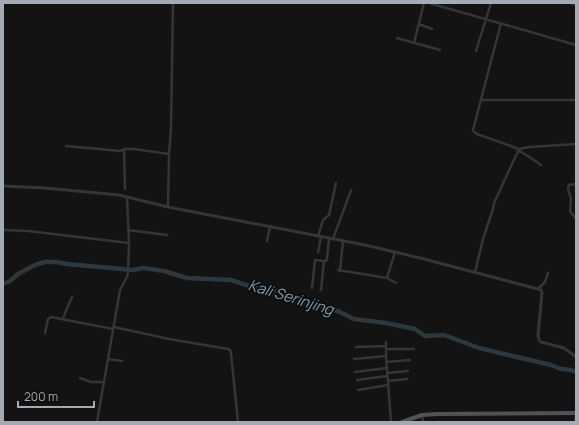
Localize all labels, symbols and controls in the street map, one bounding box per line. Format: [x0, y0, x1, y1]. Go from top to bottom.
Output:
water label: Kali Serinjing [246, 274, 337, 320]
scale bar [18, 383, 94, 409]
text: 200 m [24, 388, 58, 405]

